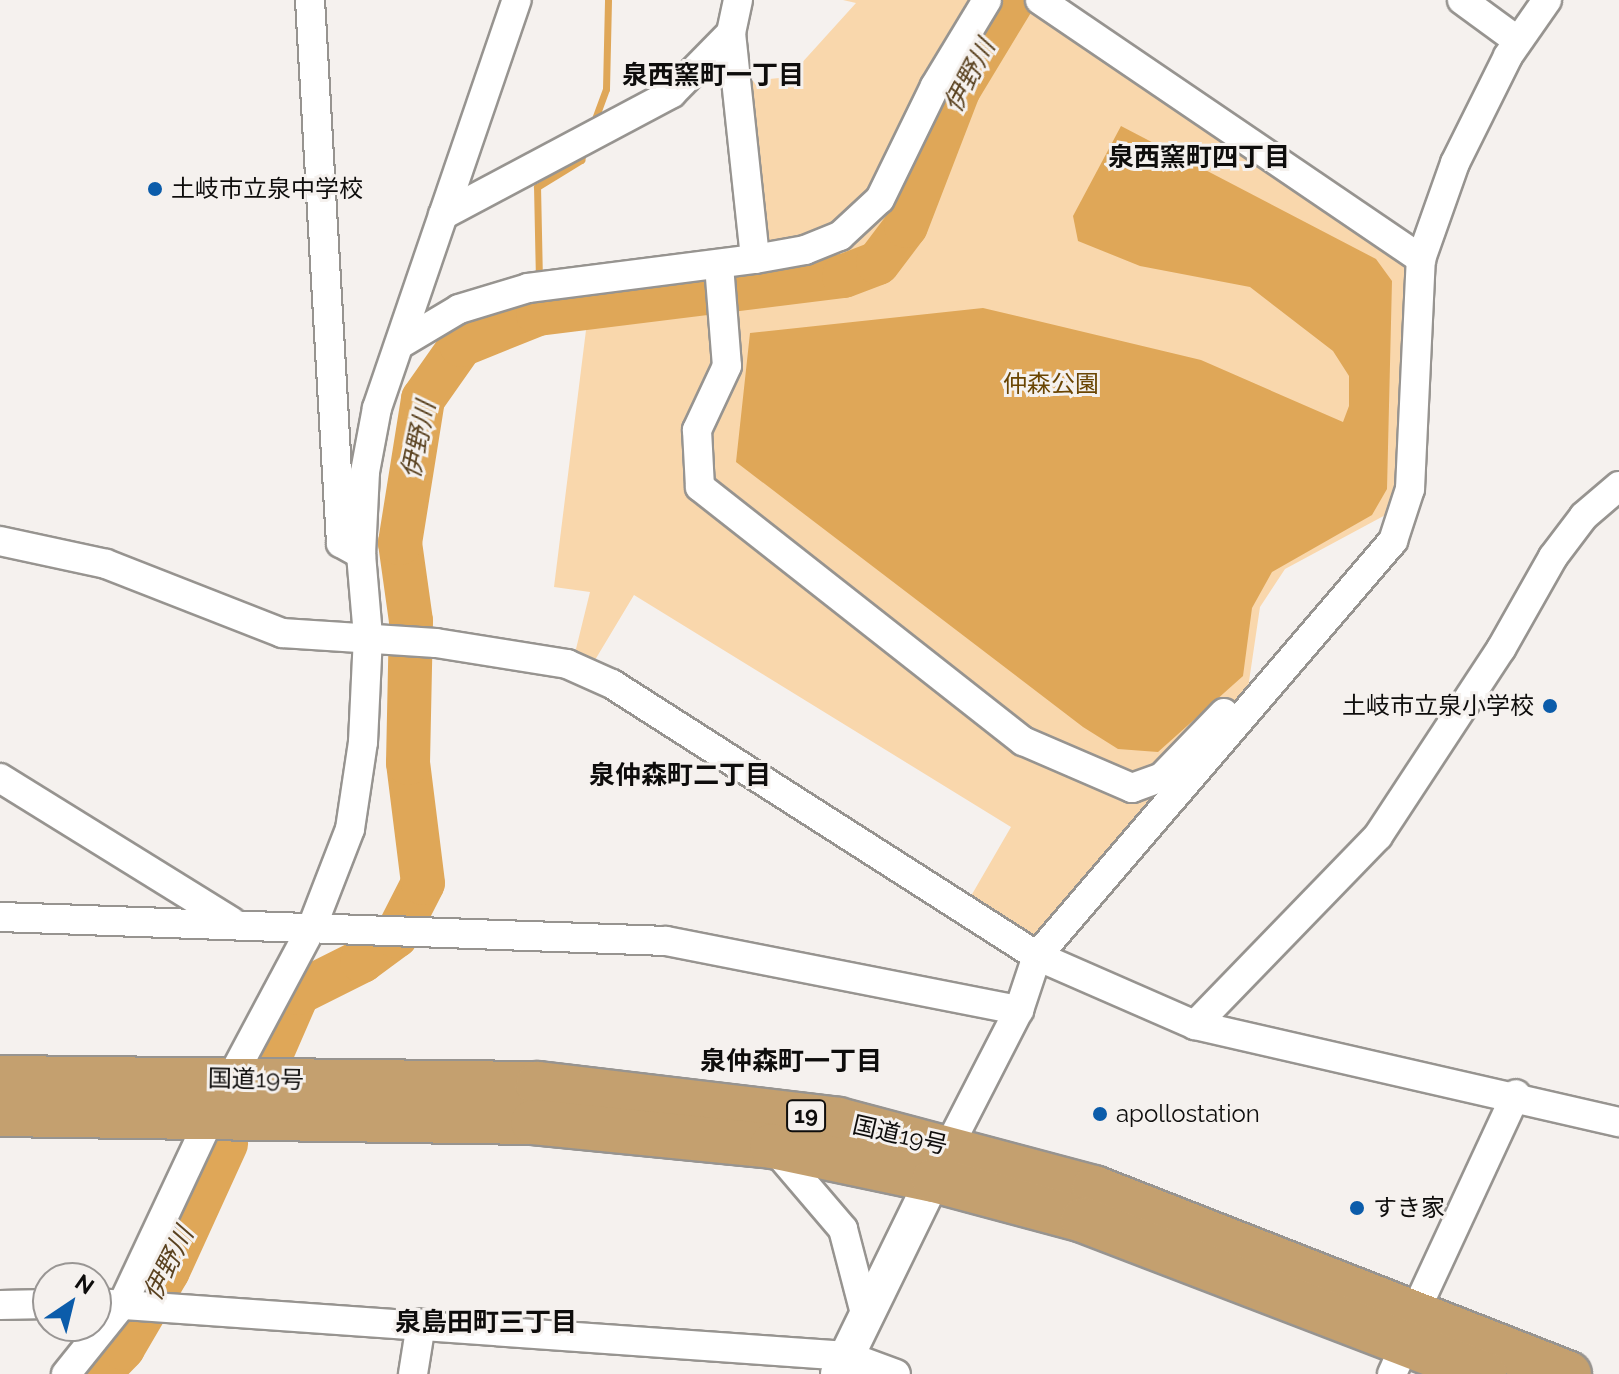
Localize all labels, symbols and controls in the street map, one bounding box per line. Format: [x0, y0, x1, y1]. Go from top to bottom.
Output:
water label: 伊野川 [938, 34, 1002, 118]
district label: 泉西窯町一丁目 [622, 60, 804, 92]
district label: 泉西窯町四丁目 [1108, 142, 1290, 174]
place label: 土岐市立泉中学校 [171, 175, 363, 203]
marker: 土岐市立泉中学校 [146, 180, 164, 198]
park label: 仲森公園 [1003, 370, 1099, 398]
water label: 伊野川 [396, 399, 442, 481]
place label: 土岐市立泉小学校 [1342, 692, 1534, 720]
marker: 土岐市立泉小学校 [1541, 697, 1559, 715]
district label: 泉仲森町二丁目 [589, 760, 771, 792]
district label: 泉仲森町一丁目 [700, 1046, 882, 1078]
street label: 国道19号 [208, 1064, 304, 1094]
road number: 19 [786, 1098, 826, 1134]
place label: apollostation [1116, 1100, 1260, 1128]
marker: apollostation [1091, 1105, 1109, 1123]
street label: 国道19号 [850, 1110, 950, 1160]
place label: すき家 [1373, 1194, 1445, 1222]
marker: すき家 [1348, 1199, 1366, 1217]
water label: 伊野川 [137, 1222, 201, 1306]
north arrow [32, 1262, 112, 1342]
text: N [70, 1269, 99, 1299]
district label: 泉島田町三丁目 [395, 1307, 577, 1339]

